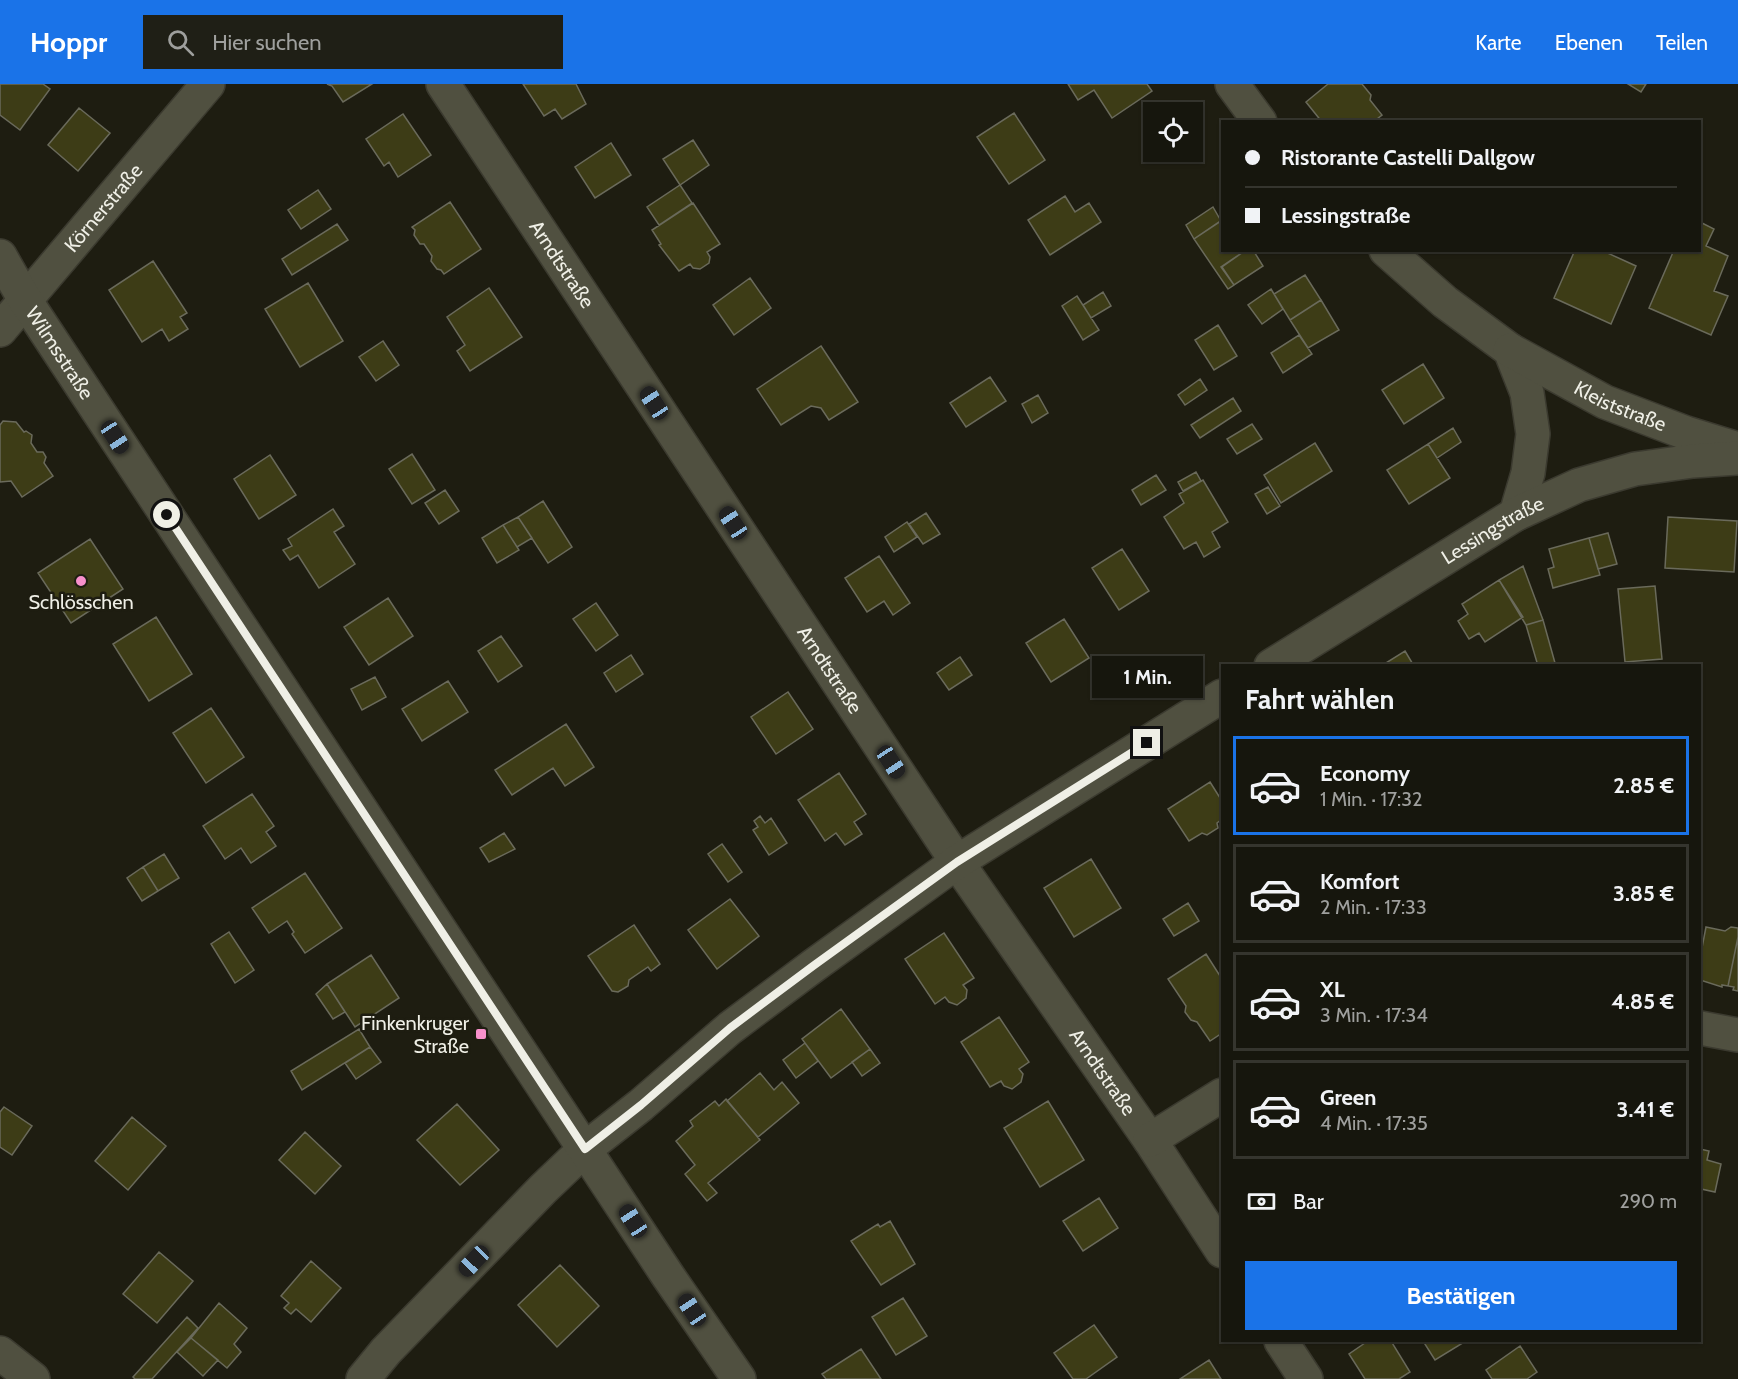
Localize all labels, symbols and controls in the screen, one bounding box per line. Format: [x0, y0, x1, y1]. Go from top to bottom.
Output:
search box [143, 15, 563, 69]
text: Hoppr [30, 25, 107, 59]
icon: search [164, 26, 197, 59]
text: Hier suchen [212, 29, 322, 56]
text: Karte [1475, 30, 1522, 55]
text: Ebenen [1555, 30, 1623, 55]
text: Teilen [1656, 30, 1708, 55]
map controls [1143, 102, 1203, 162]
button: locate [1143, 102, 1203, 162]
text: Ristorante Castelli Dallgow [1281, 144, 1535, 171]
street label: Körnerstraße [59, 159, 147, 257]
text: Lessingstraße [1281, 202, 1410, 229]
street label: Arndtstraße [524, 216, 600, 313]
street label: Wilmsstraße [21, 302, 99, 404]
street label: Kleiststraße [1570, 375, 1670, 436]
car [637, 383, 671, 423]
car [98, 417, 132, 457]
street label: Lessingstraße [1437, 491, 1547, 569]
route start [153, 501, 180, 528]
car [716, 503, 750, 543]
marker: Schlösschen [74, 574, 88, 588]
place label: Schlösschen [28, 590, 134, 614]
street label: Arndtstraße [792, 621, 868, 718]
callout: 1 Min. [1092, 656, 1202, 698]
text: 1 Min. [1123, 665, 1172, 689]
text: Fahrt wählen [1245, 683, 1394, 716]
route end [1133, 729, 1160, 756]
car [874, 742, 908, 782]
icon: car [1248, 759, 1302, 813]
text: Economy [1320, 760, 1410, 787]
text: 2.85 € [1613, 772, 1674, 799]
text: 1 Min. · 17:32 [1320, 787, 1422, 811]
icon: car [1248, 867, 1302, 921]
text: Komfort [1320, 868, 1399, 895]
text: 3.85 € [1613, 880, 1674, 907]
text: 2 Min. · 17:33 [1320, 895, 1427, 919]
icon: car [1248, 975, 1302, 1029]
text: XL [1320, 976, 1345, 1003]
text: 4.85 € [1611, 988, 1674, 1015]
text: 3 Min. · 17:34 [1320, 1003, 1428, 1027]
place label: Finkenkruger Straße [361, 1011, 470, 1058]
street label: Arndtstraße [1064, 1024, 1141, 1120]
marker: Finkenkruger Straße [474, 1027, 488, 1041]
icon: car [1248, 1083, 1302, 1137]
text: Green [1320, 1084, 1376, 1111]
text: 3.41 € [1617, 1096, 1674, 1123]
text: 4 Min. · 17:35 [1320, 1111, 1428, 1135]
icon: cash [1245, 1185, 1278, 1218]
text: Bar [1293, 1188, 1324, 1215]
text: 290 m [1619, 1189, 1677, 1213]
car [616, 1201, 650, 1241]
car [455, 1242, 493, 1280]
button: Bestätigen [1245, 1261, 1677, 1330]
car [674, 1290, 710, 1330]

